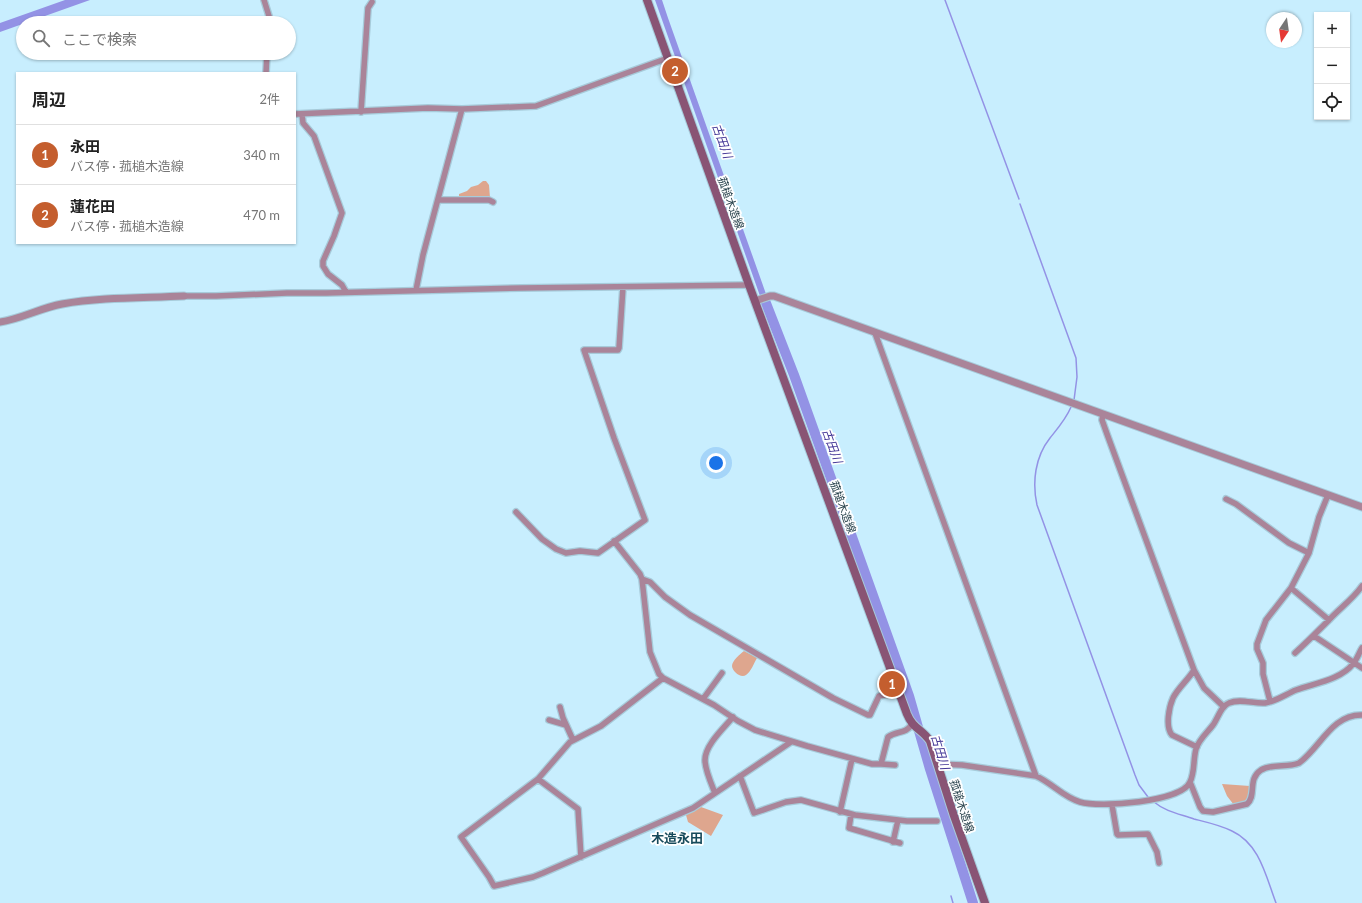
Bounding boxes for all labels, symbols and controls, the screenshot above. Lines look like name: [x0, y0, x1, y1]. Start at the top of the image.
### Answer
north arrow: [1266, 12, 1302, 48]
map controls: [1314, 12, 1350, 120]
button: +: [1314, 12, 1350, 48]
search box: [16, 16, 296, 60]
icon: search: [30, 27, 52, 49]
text: ここで検索: [62, 30, 137, 48]
button: −: [1314, 48, 1350, 84]
pin: 2: [662, 56, 688, 86]
button: locate: [1314, 84, 1350, 120]
text: 周辺: [32, 89, 66, 110]
text: 2件: [259, 91, 280, 107]
water label: 古田川: [709, 121, 736, 162]
text: 永田: [70, 137, 100, 155]
text: 1: [41, 147, 49, 163]
text: 340 m: [243, 147, 280, 163]
text: バス停 · 菰槌木造線: [70, 158, 184, 174]
street label: 菰槌木造線: [716, 175, 747, 231]
text: 蓮花田: [70, 197, 115, 215]
text: 2: [41, 207, 49, 223]
text: 470 m: [243, 207, 280, 223]
text: バス停 · 菰槌木造線: [70, 218, 184, 234]
water label: 古田川: [819, 426, 846, 467]
your location: [706, 453, 726, 473]
street label: 菰槌木造線: [828, 479, 859, 535]
pin: 1: [879, 669, 905, 699]
water label: 古田川: [928, 732, 953, 773]
street label: 菰槌木造線: [948, 778, 977, 834]
district label: 木造永田: [651, 830, 703, 846]

